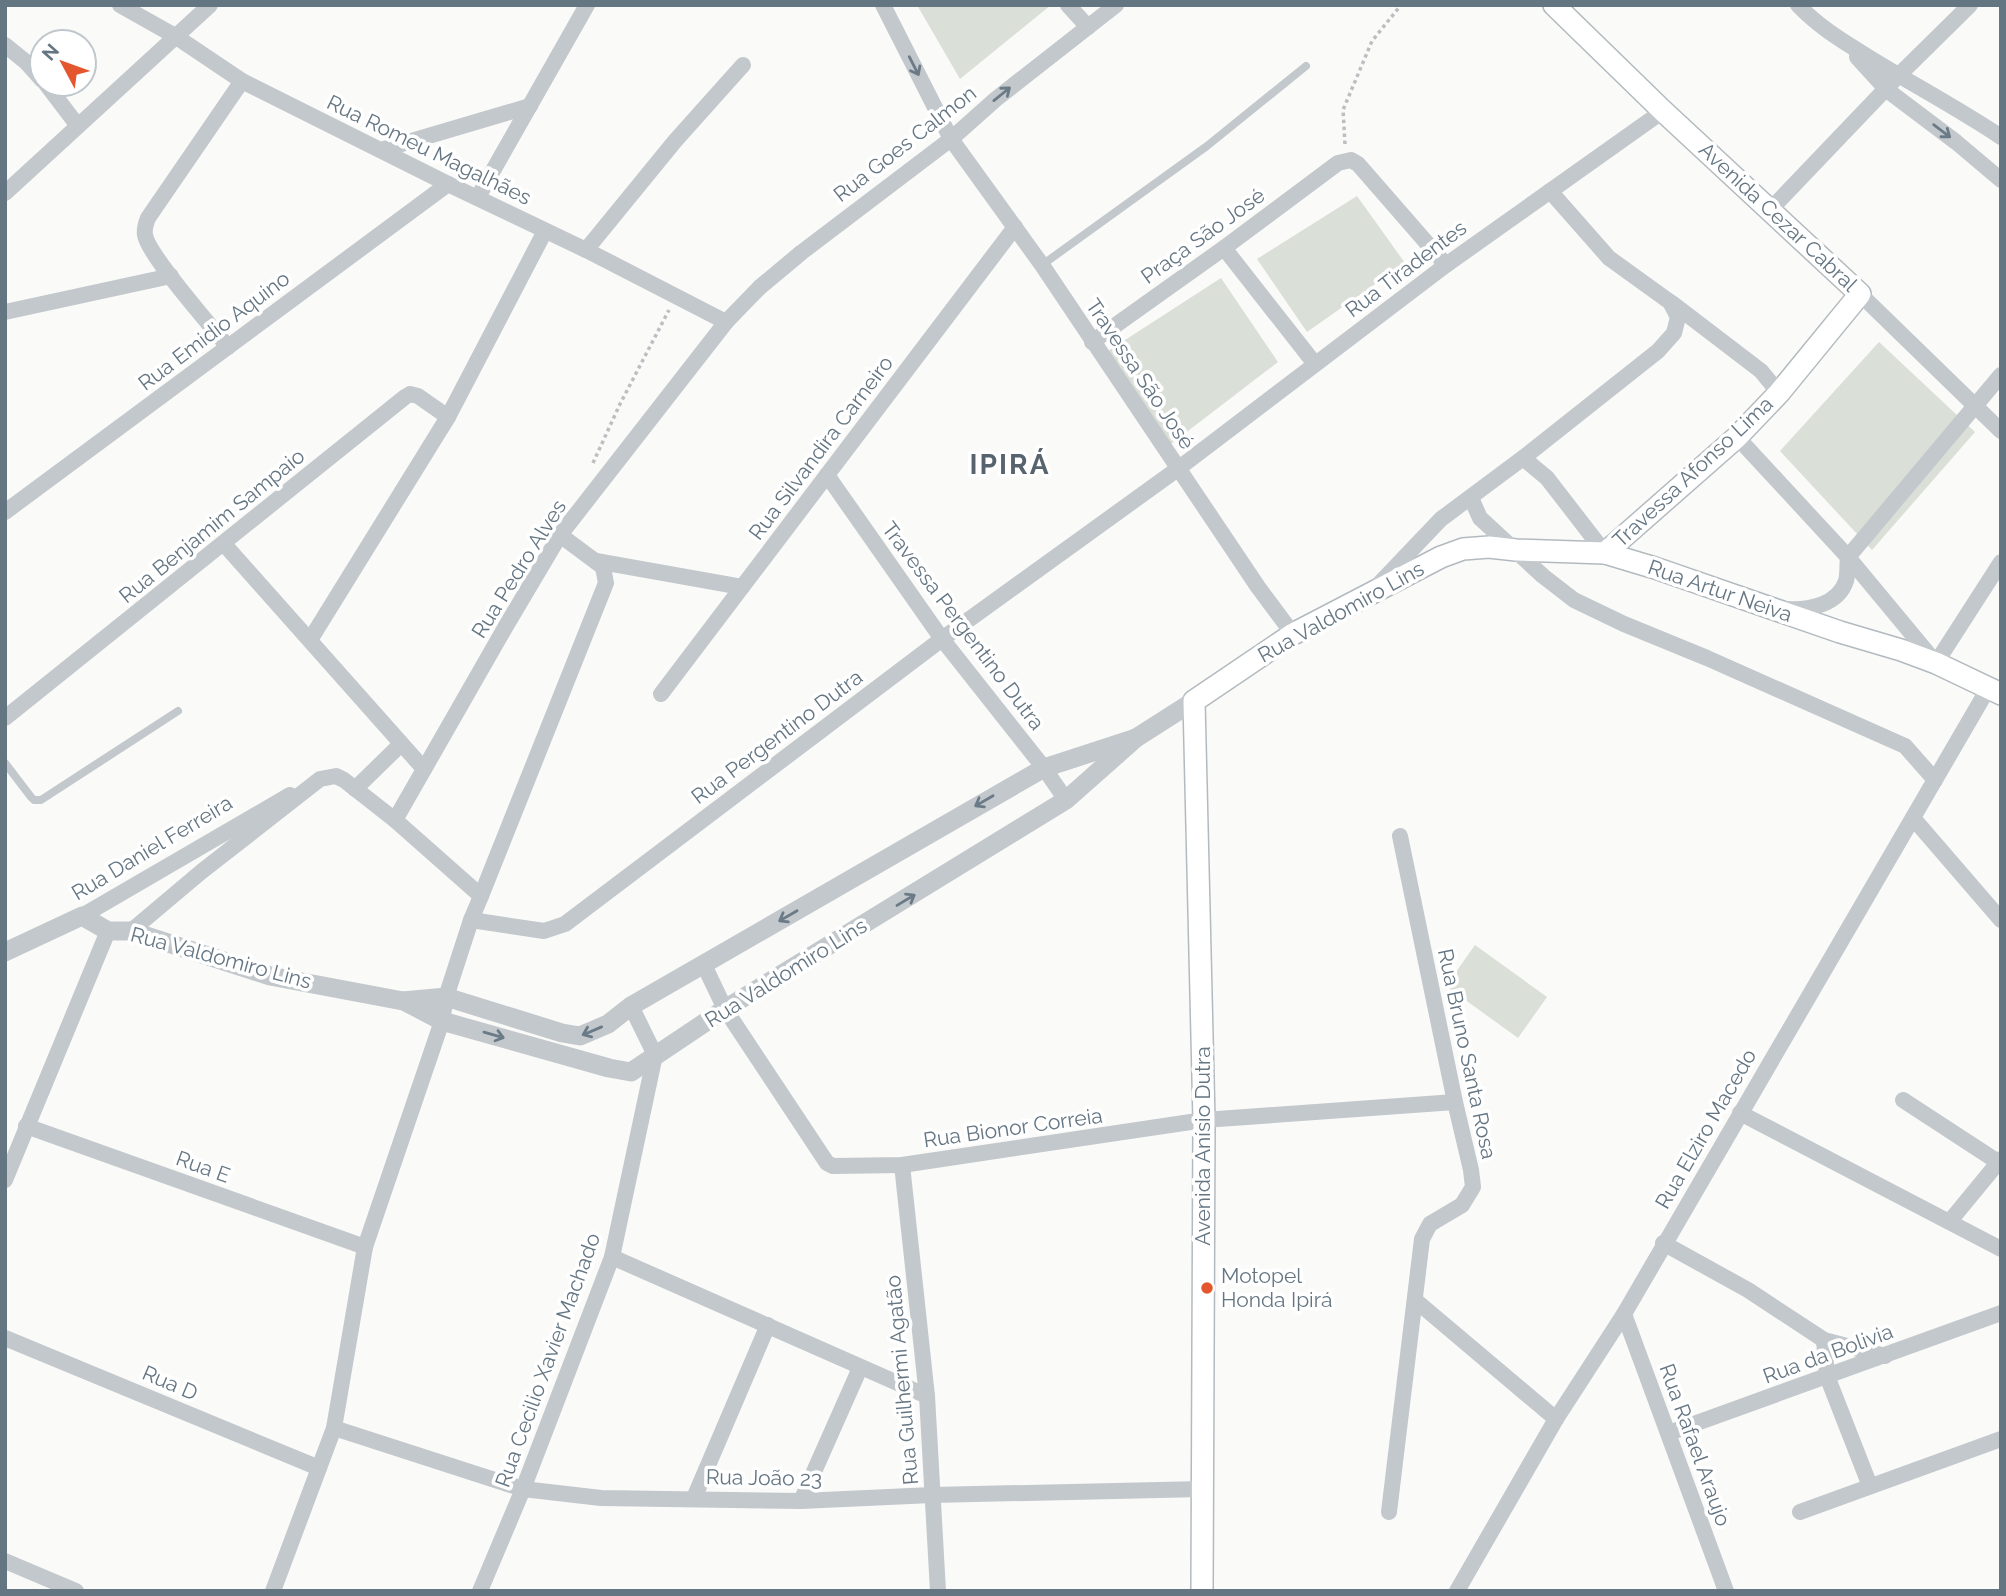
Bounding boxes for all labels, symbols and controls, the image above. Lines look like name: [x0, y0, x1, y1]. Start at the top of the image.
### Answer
north arrow: [28, 28, 98, 98]
text: N: [37, 39, 63, 65]
one-way arrow: [907, 55, 921, 76]
street label: Rua Goes Calmon: [829, 80, 981, 207]
one-way arrow: [993, 87, 1011, 102]
street label: Rua Romeu Magalhães: [323, 89, 535, 210]
one-way arrow: [1932, 123, 1950, 138]
street label: Avenida Cezar Cabral: [1694, 137, 1863, 297]
street label: Praça São José: [1136, 182, 1269, 289]
street label: Rua Tiradentes: [1340, 215, 1471, 322]
street label: Rua Emidio Aquino: [133, 266, 294, 396]
street label: Travessa São José: [1081, 294, 1200, 454]
street label: Rua Silvandira Carneiro: [743, 351, 898, 545]
street label: Travessa Afonso Lima: [1607, 391, 1778, 552]
street label: Rua Benjamim Sampaio: [114, 443, 309, 608]
district label: IPIRÁ: [970, 448, 1050, 481]
street label: Rua Pedro Alves: [466, 495, 571, 642]
street label: Travessa Pergentino Dutra: [877, 517, 1050, 735]
street label: Rua Artur Neiva: [1645, 554, 1796, 627]
street label: Rua Valdomiro Lins: [1253, 556, 1428, 668]
street label: Rua Pergentino Dutra: [686, 664, 867, 809]
street label: Rua Daniel Ferreira: [67, 790, 237, 905]
one-way arrow: [975, 794, 995, 808]
one-way arrow: [895, 892, 915, 906]
one-way arrow: [778, 909, 798, 923]
street label: Rua Valdomiro Lins: [700, 913, 871, 1032]
street label: Rua Valdomiro Lins: [128, 921, 314, 994]
street label: Rua Bruno Santa Rosa: [1433, 946, 1502, 1161]
one-way arrow: [582, 1025, 603, 1038]
one-way arrow: [483, 1030, 505, 1043]
street label: Rua Elziro Macedo: [1650, 1044, 1761, 1213]
street label: Avenida Anísio Dutra: [1190, 1046, 1215, 1246]
street label: Rua Bionor Correia: [922, 1103, 1104, 1152]
street label: Rua E: [173, 1145, 234, 1188]
street label: Rua Cecilio Xavier Machado: [490, 1229, 605, 1490]
place label: Motopel Honda Ipirá: [1221, 1263, 1332, 1312]
street label: Rua Guilhermi Agatão: [880, 1274, 923, 1486]
marker: Motopel Honda Ipirá: [1199, 1280, 1215, 1296]
street label: Rua da Bolivia: [1759, 1318, 1896, 1389]
street label: Rua D: [139, 1360, 202, 1405]
street label: Rua Rafael Araujo: [1655, 1360, 1736, 1529]
street label: Rua João 23: [706, 1464, 822, 1491]

